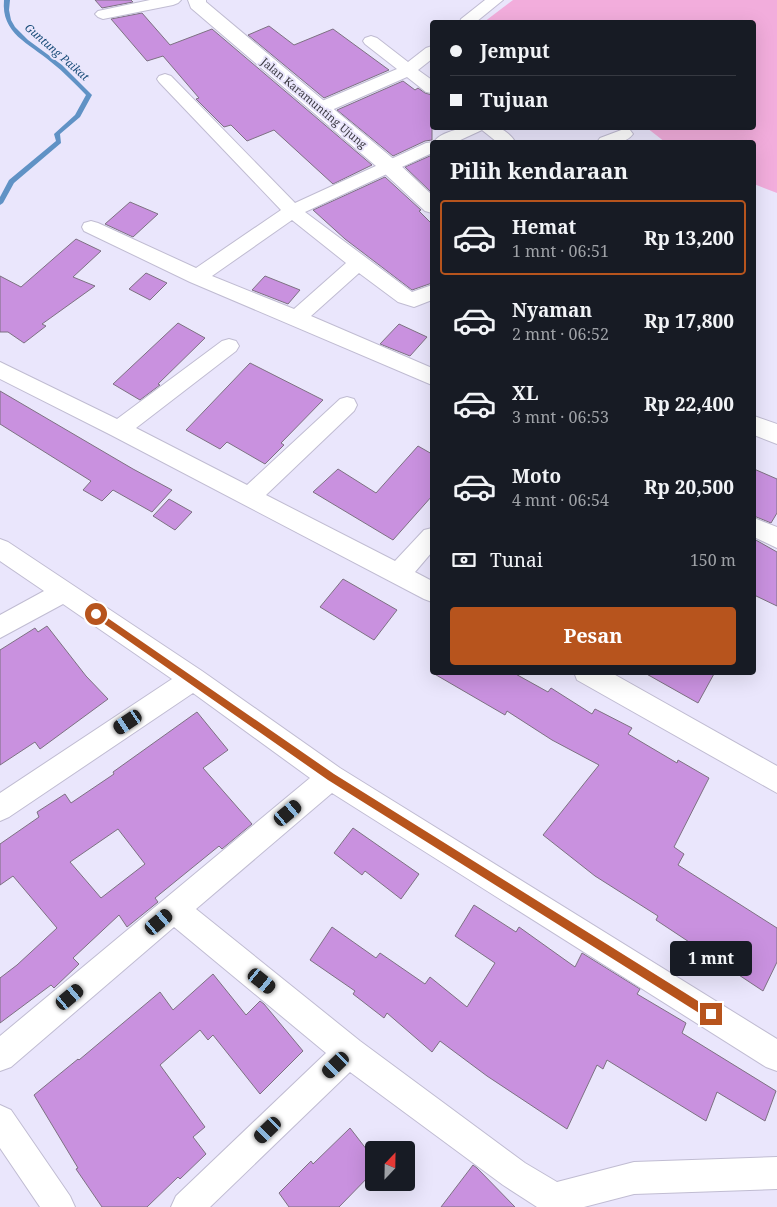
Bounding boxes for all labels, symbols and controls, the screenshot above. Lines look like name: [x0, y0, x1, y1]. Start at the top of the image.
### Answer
water label: Guntung Paikat: [22, 20, 93, 84]
text: Jemput: [480, 38, 550, 64]
street label: Jalan Karamunting Ujung: [258, 53, 370, 151]
text: Tujuan: [480, 87, 548, 113]
text: Pilih kendaraan: [450, 155, 628, 185]
text: Hemat: [512, 214, 576, 240]
icon: car: [452, 215, 497, 260]
text: Rp 13,200: [644, 225, 734, 251]
text: 1 mnt · 06:51: [512, 240, 609, 262]
text: Nyaman: [512, 297, 592, 323]
icon: car: [452, 298, 497, 343]
text: Rp 17,800: [644, 308, 734, 334]
text: 2 mnt · 06:52: [512, 323, 609, 345]
text: XL: [512, 380, 538, 406]
icon: car: [452, 381, 497, 426]
text: Rp 22,400: [644, 391, 734, 417]
text: 3 mnt · 06:53: [512, 406, 609, 428]
text: Moto: [512, 463, 561, 489]
icon: car: [452, 464, 497, 509]
text: Rp 20,500: [644, 474, 734, 500]
text: 4 mnt · 06:54: [512, 489, 609, 511]
icon: cash: [450, 546, 478, 574]
text: Tunai: [490, 547, 543, 573]
text: 150 m: [690, 549, 736, 571]
route start: [85, 603, 107, 625]
button: Pesan: [450, 607, 736, 665]
car: [111, 707, 144, 737]
car: [271, 798, 304, 828]
car: [142, 907, 175, 937]
callout: 1 mnt: [670, 942, 752, 976]
text: 1 mnt: [688, 947, 734, 969]
car: [245, 966, 278, 996]
car: [53, 982, 86, 1012]
route end: [700, 1003, 722, 1025]
car: [319, 1049, 352, 1081]
car: [251, 1114, 284, 1146]
north arrow: [365, 1141, 415, 1191]
map controls: [365, 1141, 415, 1191]

